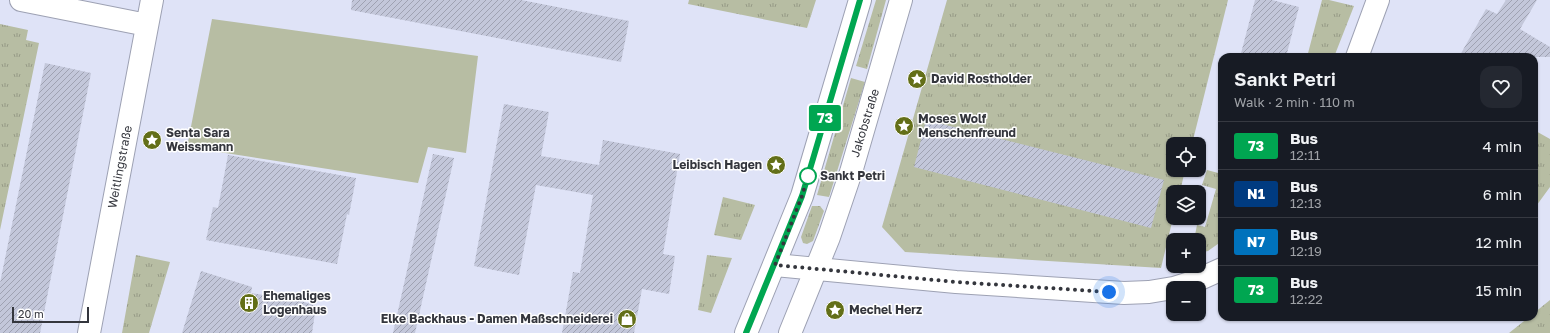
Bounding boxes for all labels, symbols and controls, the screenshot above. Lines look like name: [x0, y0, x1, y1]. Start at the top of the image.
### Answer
button: heart: [1480, 66, 1522, 108]
text: Sankt Petri: [1234, 67, 1336, 90]
place icon: David Rostholder: [906, 68, 928, 90]
place label: David Rostholder: [931, 71, 1032, 86]
street label: Jakobstraße: [847, 87, 882, 159]
text: Walk · 2 min · 110 m: [1234, 94, 1355, 110]
line badge: 73: [807, 105, 843, 131]
text: 73: [817, 109, 833, 126]
place label: Moses Wolf Menschenfreund: [918, 111, 1016, 140]
place icon: Moses Wolf Menschenfreund: [893, 115, 915, 137]
street label: Weitlingstraße: [104, 124, 135, 210]
place label: Senta Sara Weissmann: [166, 125, 233, 154]
place icon: Senta Sara Weissmann: [141, 129, 163, 151]
text: Bus: [1290, 129, 1318, 147]
map controls: [1166, 137, 1206, 321]
button: locate: [1166, 137, 1206, 177]
text: 73: [1248, 137, 1264, 154]
text: 4 min: [1483, 137, 1522, 155]
text: 12:11: [1290, 147, 1320, 163]
place icon: Leibisch Hagen: [765, 154, 787, 176]
place label: Leibisch Hagen: [672, 157, 762, 172]
marker: Sankt Petri: [799, 167, 817, 185]
place label: Sankt Petri: [820, 168, 885, 183]
text: Bus: [1290, 177, 1318, 195]
button: layers: [1166, 185, 1206, 225]
text: N1: [1247, 185, 1265, 202]
text: 6 min: [1483, 185, 1522, 203]
text: 12:13: [1290, 195, 1322, 211]
text: Bus: [1290, 225, 1318, 243]
button: +: [1166, 233, 1206, 273]
text: N7: [1247, 233, 1265, 250]
text: 12 min: [1476, 233, 1522, 251]
text: 12:19: [1290, 243, 1322, 259]
text: Bus: [1290, 273, 1318, 291]
button: −: [1166, 281, 1206, 321]
text: 73: [1248, 281, 1264, 298]
text: 15 min: [1476, 281, 1522, 299]
your location: [1099, 282, 1119, 302]
place label: Ehemaliges Logenhaus: [263, 288, 331, 317]
text: 12:22: [1290, 291, 1323, 307]
building icon: Ehemaliges Logenhaus: [238, 292, 260, 314]
place icon: Mechel Herz: [824, 299, 846, 321]
place label: Mechel Herz: [849, 302, 922, 317]
scale bar: [12, 305, 89, 324]
text: 20 m: [18, 307, 44, 320]
shop icon: Elke Backhaus - Damen Maßschneiderei: [616, 308, 638, 330]
place label: Elke Backhaus - Damen Maßschneiderei: [381, 311, 613, 326]

